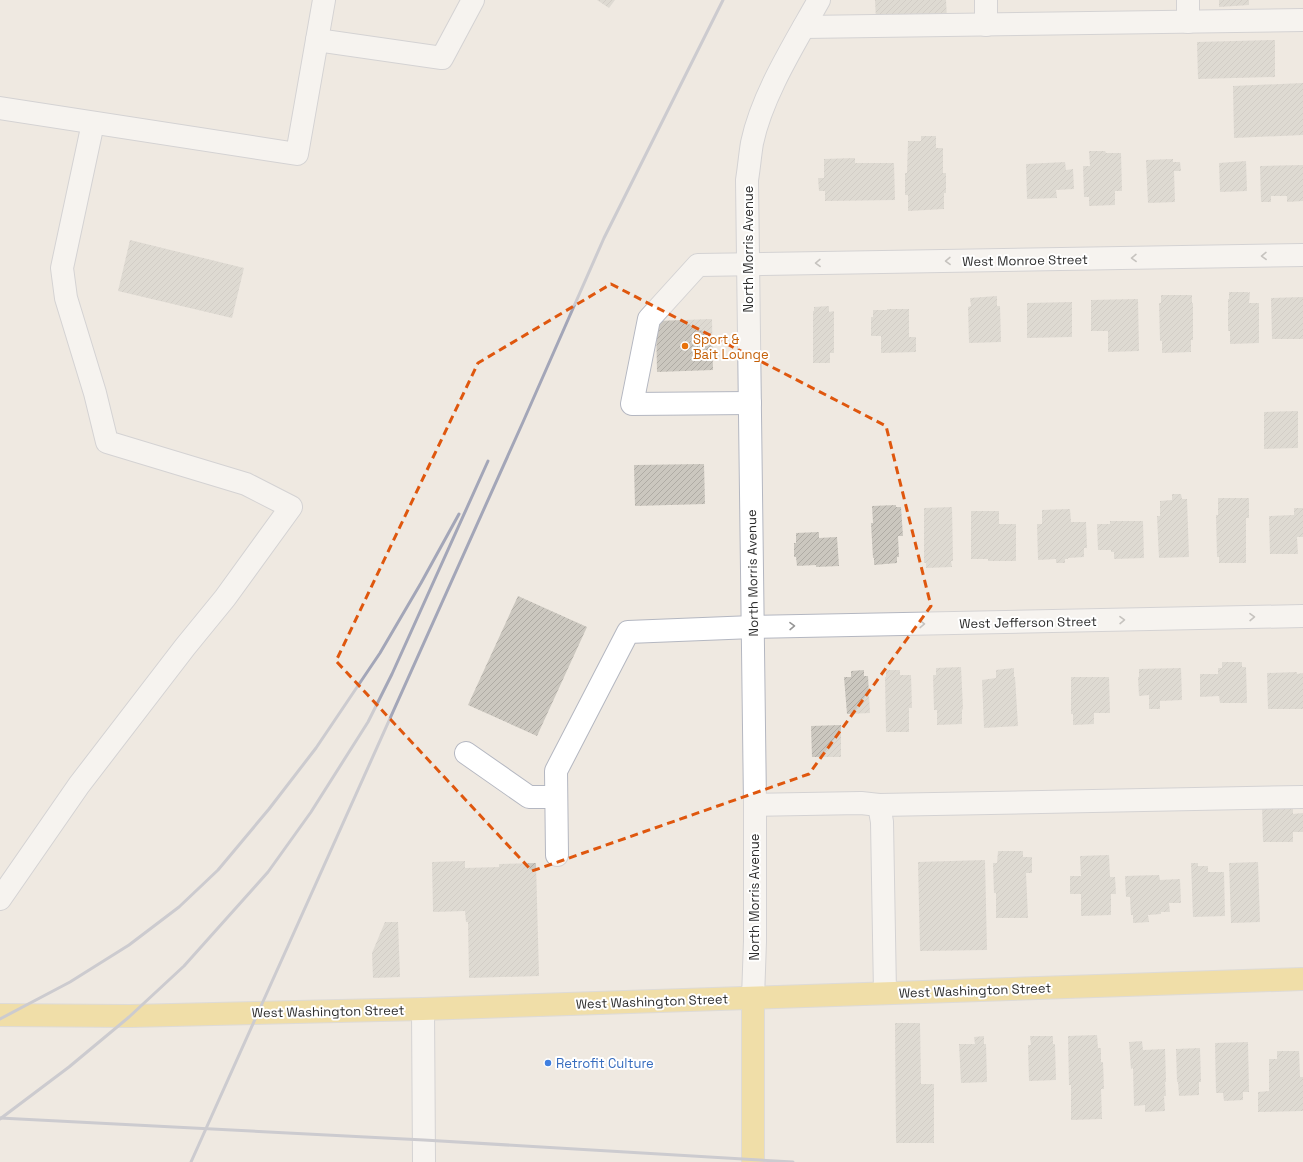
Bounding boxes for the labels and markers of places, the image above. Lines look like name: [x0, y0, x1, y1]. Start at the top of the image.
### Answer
place label: Sport & Bait Lounge: [693, 331, 769, 363]
marker: Sport & Bait Lounge: [680, 341, 690, 351]
place label: Retrofit Culture: [556, 1055, 654, 1072]
marker: Retrofit Culture: [543, 1058, 553, 1068]

